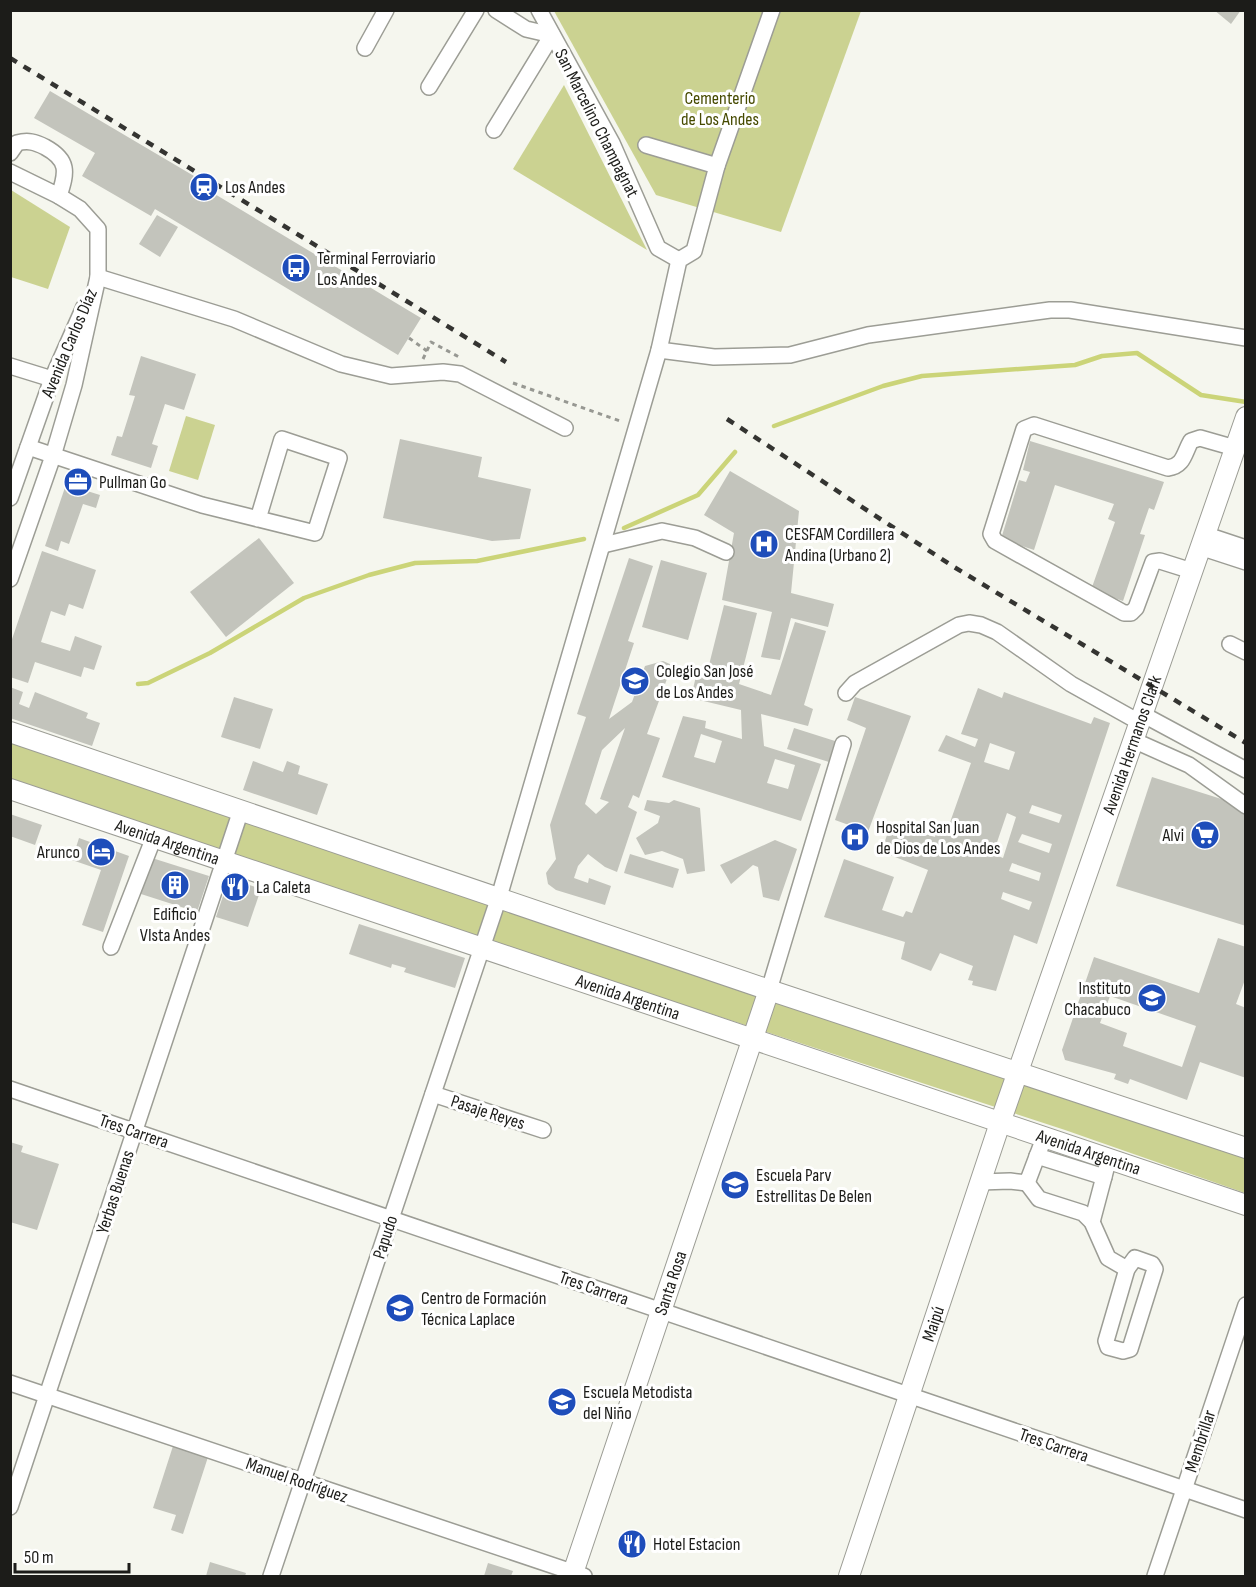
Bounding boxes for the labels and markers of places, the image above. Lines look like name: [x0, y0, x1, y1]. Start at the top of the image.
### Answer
station icon: Los Andes: [188, 171, 220, 203]
place label: Los Andes: [225, 177, 285, 198]
place label: Terminal Ferroviario Los Andes: [317, 248, 436, 290]
bus stop icon: Terminal Ferroviario Los Andes: [280, 252, 312, 284]
office icon: Pullman Go: [62, 466, 94, 498]
place label: Pullman Go: [99, 472, 166, 493]
place label: CESFAM Cordillera Andina (Urbano 2): [784, 524, 894, 566]
hospital icon: CESFAM Cordillera Andina (Urbano 2): [748, 528, 780, 560]
place label: Colegio San José de Los Andes: [656, 661, 754, 703]
school or university icon: Colegio San José de Los Andes: [619, 665, 651, 697]
place label: Hospital San Juan de Dios de Los Andes: [876, 817, 1000, 859]
supermarket icon: Alvi: [1189, 819, 1221, 851]
hospital icon: Hospital San Juan de Dios de Los Andes: [839, 821, 871, 853]
place label: Alvi: [1161, 825, 1184, 846]
hotel icon: Arunco: [85, 836, 117, 868]
place label: Arunco: [36, 842, 80, 863]
building icon: Edificio VIsta Andes: [159, 869, 191, 901]
restaurant icon: La Caleta: [219, 871, 251, 903]
place label: La Caleta: [256, 877, 311, 898]
place label: Edificio VIsta Andes: [140, 904, 210, 946]
place label: Instituto Chacabuco: [1064, 978, 1131, 1020]
school or university icon: Instituto Chacabuco: [1136, 982, 1168, 1014]
place label: Escuela Parv Estrellitas De Belen: [756, 1165, 872, 1207]
school or university icon: Escuela Parv Estrellitas De Belen: [719, 1169, 751, 1201]
place label: Centro de Formación Técnica Laplace: [421, 1288, 546, 1330]
school or university icon: Centro de Formación Técnica Laplace: [384, 1292, 416, 1324]
place label: Escuela Metodista del Niño: [583, 1382, 692, 1424]
school or university icon: Escuela Metodista del Niño: [546, 1386, 578, 1418]
restaurant icon: Hotel Estacion: [616, 1528, 648, 1560]
place label: Hotel Estacion: [653, 1534, 740, 1555]

